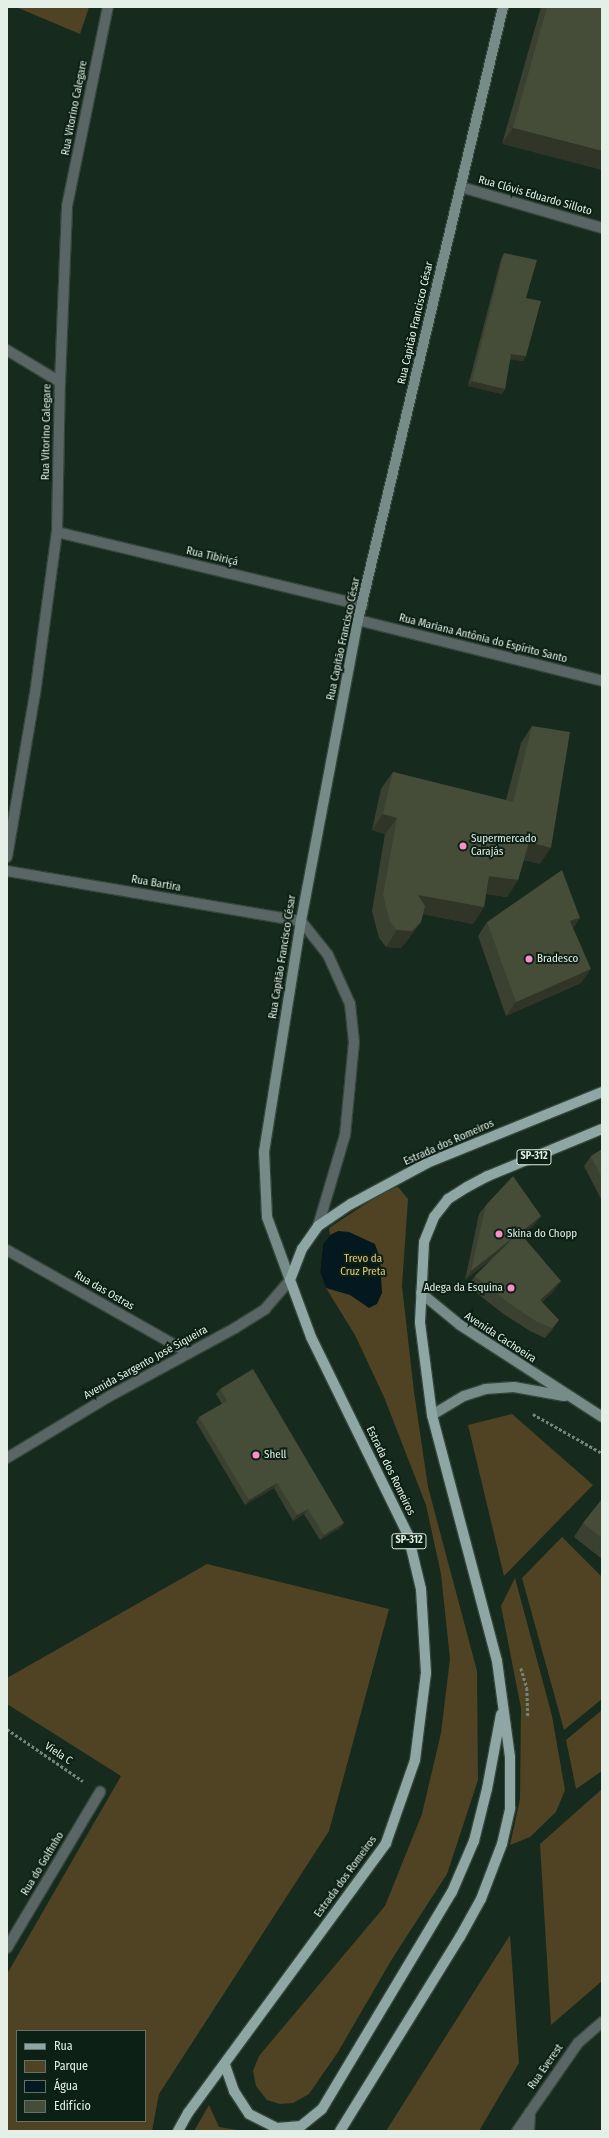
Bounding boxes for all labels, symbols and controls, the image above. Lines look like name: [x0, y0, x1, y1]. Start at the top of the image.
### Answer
street label: Rua Vitorino Calegare: [59, 59, 91, 157]
street label: Rua Clóvis Eduardo Silloto: [477, 173, 593, 219]
street label: Rua Capitão Francisco César: [395, 260, 437, 386]
street label: Rua Vitorino Calegare: [40, 384, 54, 480]
street label: Rua Tibiriçá: [185, 545, 239, 569]
street label: Rua Capitão Francisco César: [325, 576, 363, 702]
street label: Rua Mariana Antônia do Espírito Santo: [397, 612, 569, 666]
place label: Supermercado Carajás: [471, 833, 536, 859]
marker: Supermercado Carajás: [458, 841, 468, 851]
street label: Rua Bartira: [130, 873, 182, 895]
street label: Rua Capitão Francisco César: [267, 894, 299, 1020]
place label: Bradesco: [537, 952, 578, 966]
marker: Bradesco: [524, 954, 534, 964]
street label: Estrada dos Romeiros: [402, 1117, 496, 1169]
road number: SP-312: [516, 1149, 552, 1165]
place label: Skina do Chopp: [507, 1227, 577, 1241]
marker: Skina do Chopp: [494, 1229, 504, 1239]
park label: Trevo da Cruz Preta: [340, 1253, 386, 1279]
street label: Rua das Ostras: [72, 1269, 136, 1313]
place label: Adega da Esquina: [424, 1281, 503, 1295]
marker: Adega da Esquina: [506, 1283, 516, 1293]
street label: Avenida Cachoeira: [462, 1310, 538, 1366]
street label: Avenida Sargento José Siqueira: [82, 1323, 210, 1403]
street label: Estrada dos Romeiros: [363, 1424, 417, 1518]
place label: Shell: [264, 1448, 286, 1462]
marker: Shell: [251, 1450, 261, 1460]
road number: SP-312: [391, 1533, 427, 1549]
street label: Viela C: [42, 1740, 74, 1768]
street label: Rua do Golfinho: [19, 1830, 67, 1898]
street label: Estrada dos Romeiros: [312, 1834, 380, 1920]
legend: [16, 2030, 146, 2122]
text: Rua: [54, 2039, 73, 2053]
street label: Rua Everest: [526, 2042, 566, 2092]
text: Parque: [54, 2059, 88, 2073]
text: Água: [54, 2079, 78, 2093]
text: Edifício: [54, 2099, 91, 2113]

